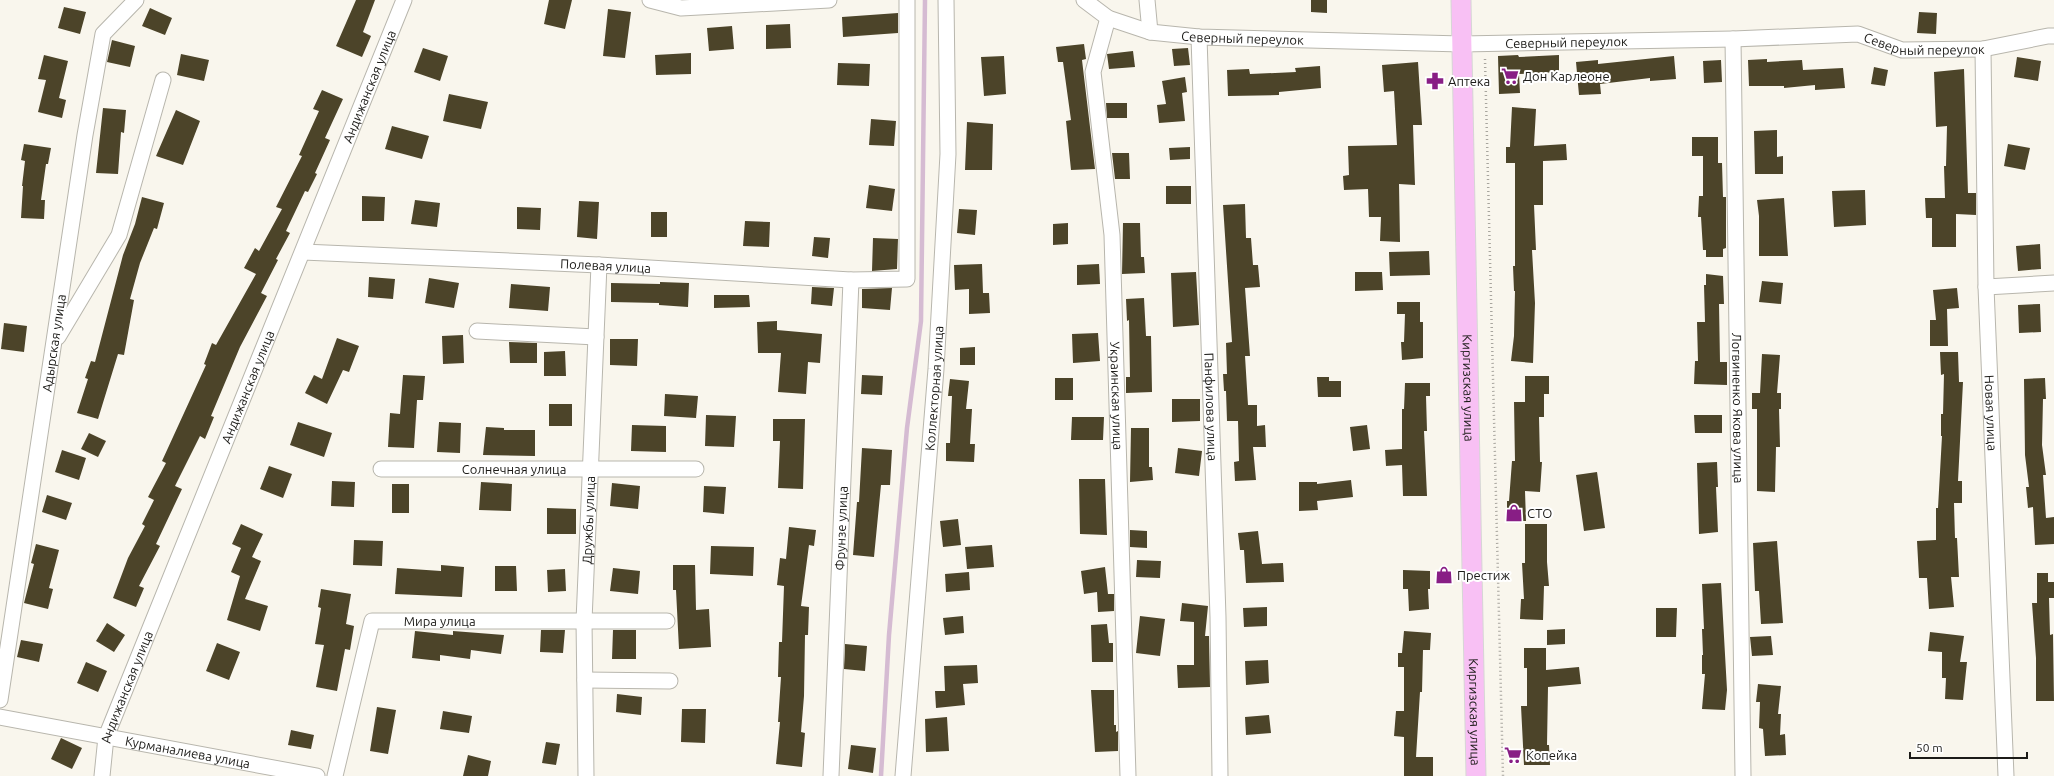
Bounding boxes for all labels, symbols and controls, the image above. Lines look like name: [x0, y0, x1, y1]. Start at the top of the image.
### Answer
street label: Андижанская улица: [340, 28, 398, 145]
street label: Северный переулок: [1181, 28, 1304, 47]
street label: Северный переулок: [1862, 30, 1985, 57]
street label: Северный переулок: [1505, 34, 1628, 50]
supermarket icon: Дон Карлеоне: [1500, 66, 1520, 86]
place label: Дон Карлеоне: [1523, 69, 1610, 83]
pharmacy icon: Аптека: [1425, 71, 1445, 91]
place label: Аптека: [1448, 74, 1490, 88]
street label: Полевая улица: [560, 256, 651, 275]
street label: Адырская улица: [39, 293, 68, 393]
street label: Коллекторная улица: [922, 325, 945, 451]
street label: Андижанская улица: [219, 328, 277, 445]
street label: Логвиненко Якова улица: [1730, 332, 1746, 483]
street label: Киргизская улица: [1460, 334, 1477, 442]
street label: Украинская улица: [1108, 341, 1125, 450]
street label: Панфилова улица: [1202, 352, 1220, 461]
street label: Новая улица: [1983, 375, 2000, 451]
street label: Солнечная улица: [462, 462, 566, 476]
street label: Дружбы улица: [579, 476, 597, 565]
street label: Фрунзе улица: [832, 486, 850, 571]
shop icon: СТО: [1504, 503, 1524, 523]
place label: СТО: [1527, 506, 1552, 520]
shop icon: Престиж: [1434, 565, 1454, 585]
place label: Престиж: [1457, 568, 1510, 582]
street label: Мира улица: [404, 614, 476, 628]
street label: Андижанская улица: [98, 629, 155, 744]
street label: Киргизская улица: [1467, 658, 1483, 766]
street label: Курманалиева улица: [124, 733, 251, 770]
scale bar: [1910, 734, 2027, 760]
text: 50 m: [1916, 741, 1943, 754]
supermarket icon: Копейка: [1503, 745, 1523, 765]
place label: Копейка: [1526, 748, 1577, 762]

